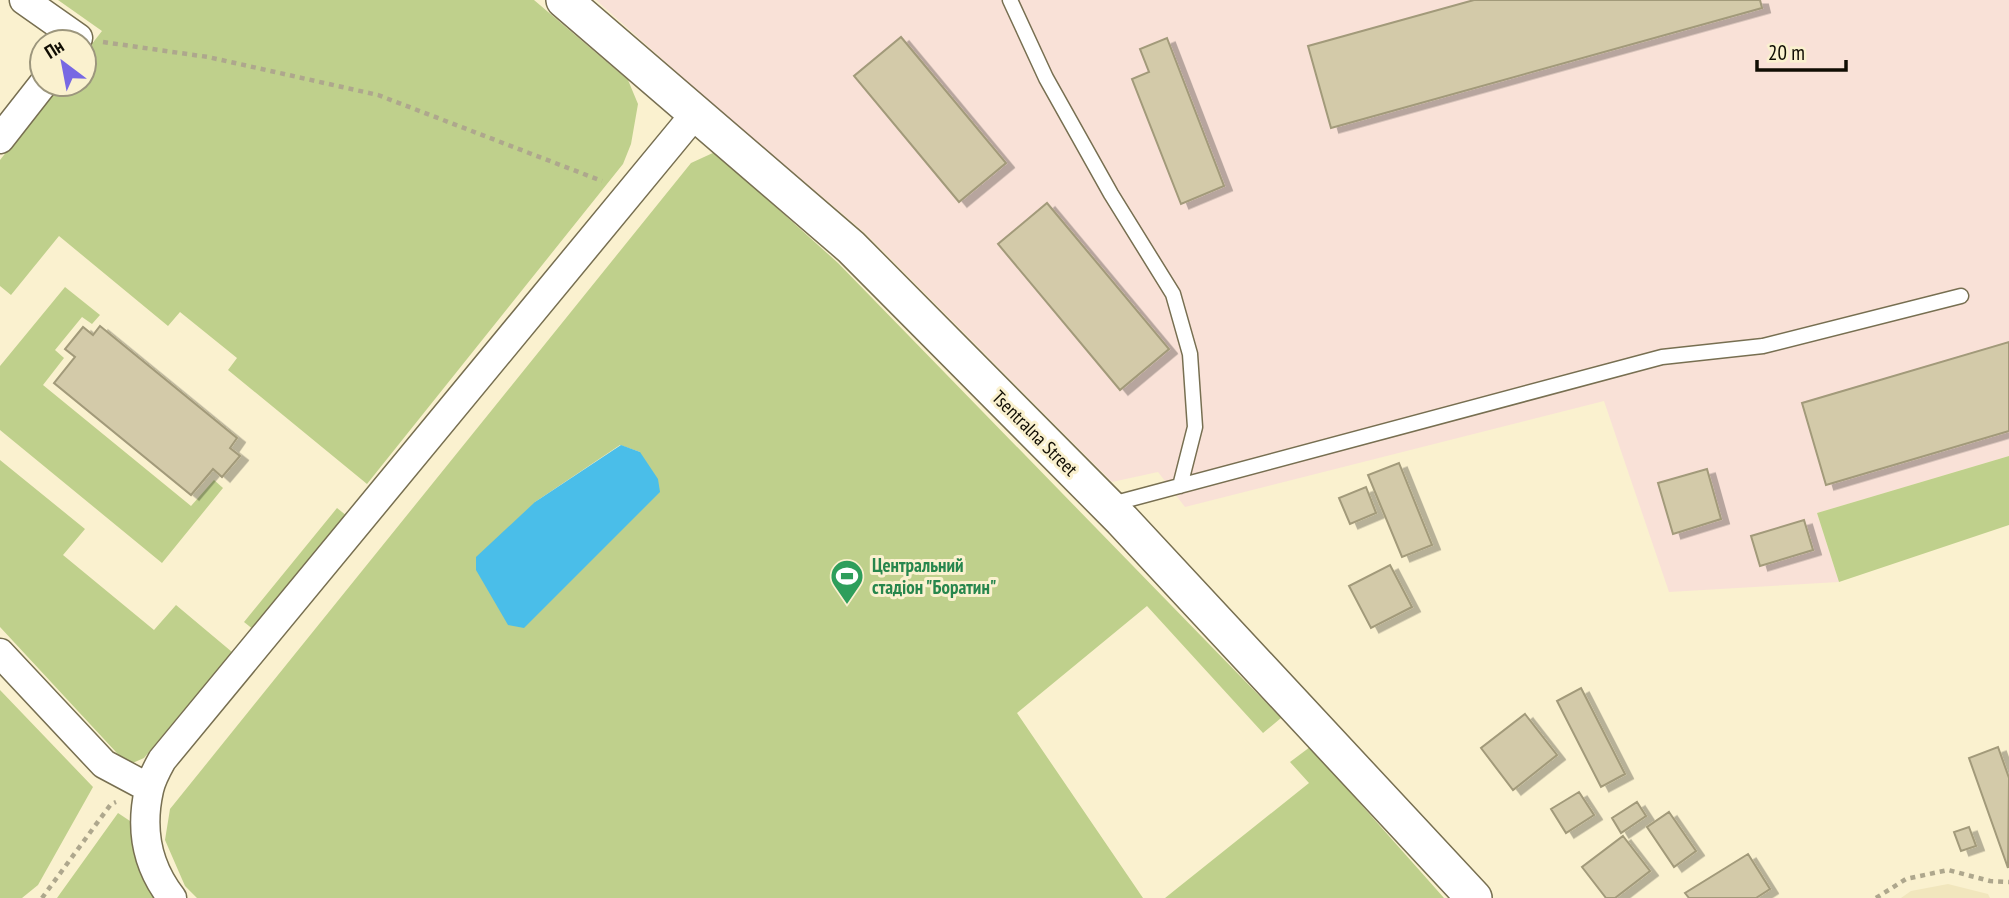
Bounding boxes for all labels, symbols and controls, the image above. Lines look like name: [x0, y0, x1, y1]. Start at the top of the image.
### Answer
north arrow: [28, 28, 98, 98]
scale bar: [1757, 28, 1846, 72]
text: Пн: [40, 34, 68, 64]
text: 20 m: [1768, 39, 1805, 66]
street label: Tsentralna Street: [987, 385, 1083, 481]
place label: Центральний стадіон "Боратин": [872, 553, 997, 599]
sports icon: Центральний стадіон "Боратин": [828, 557, 866, 606]

